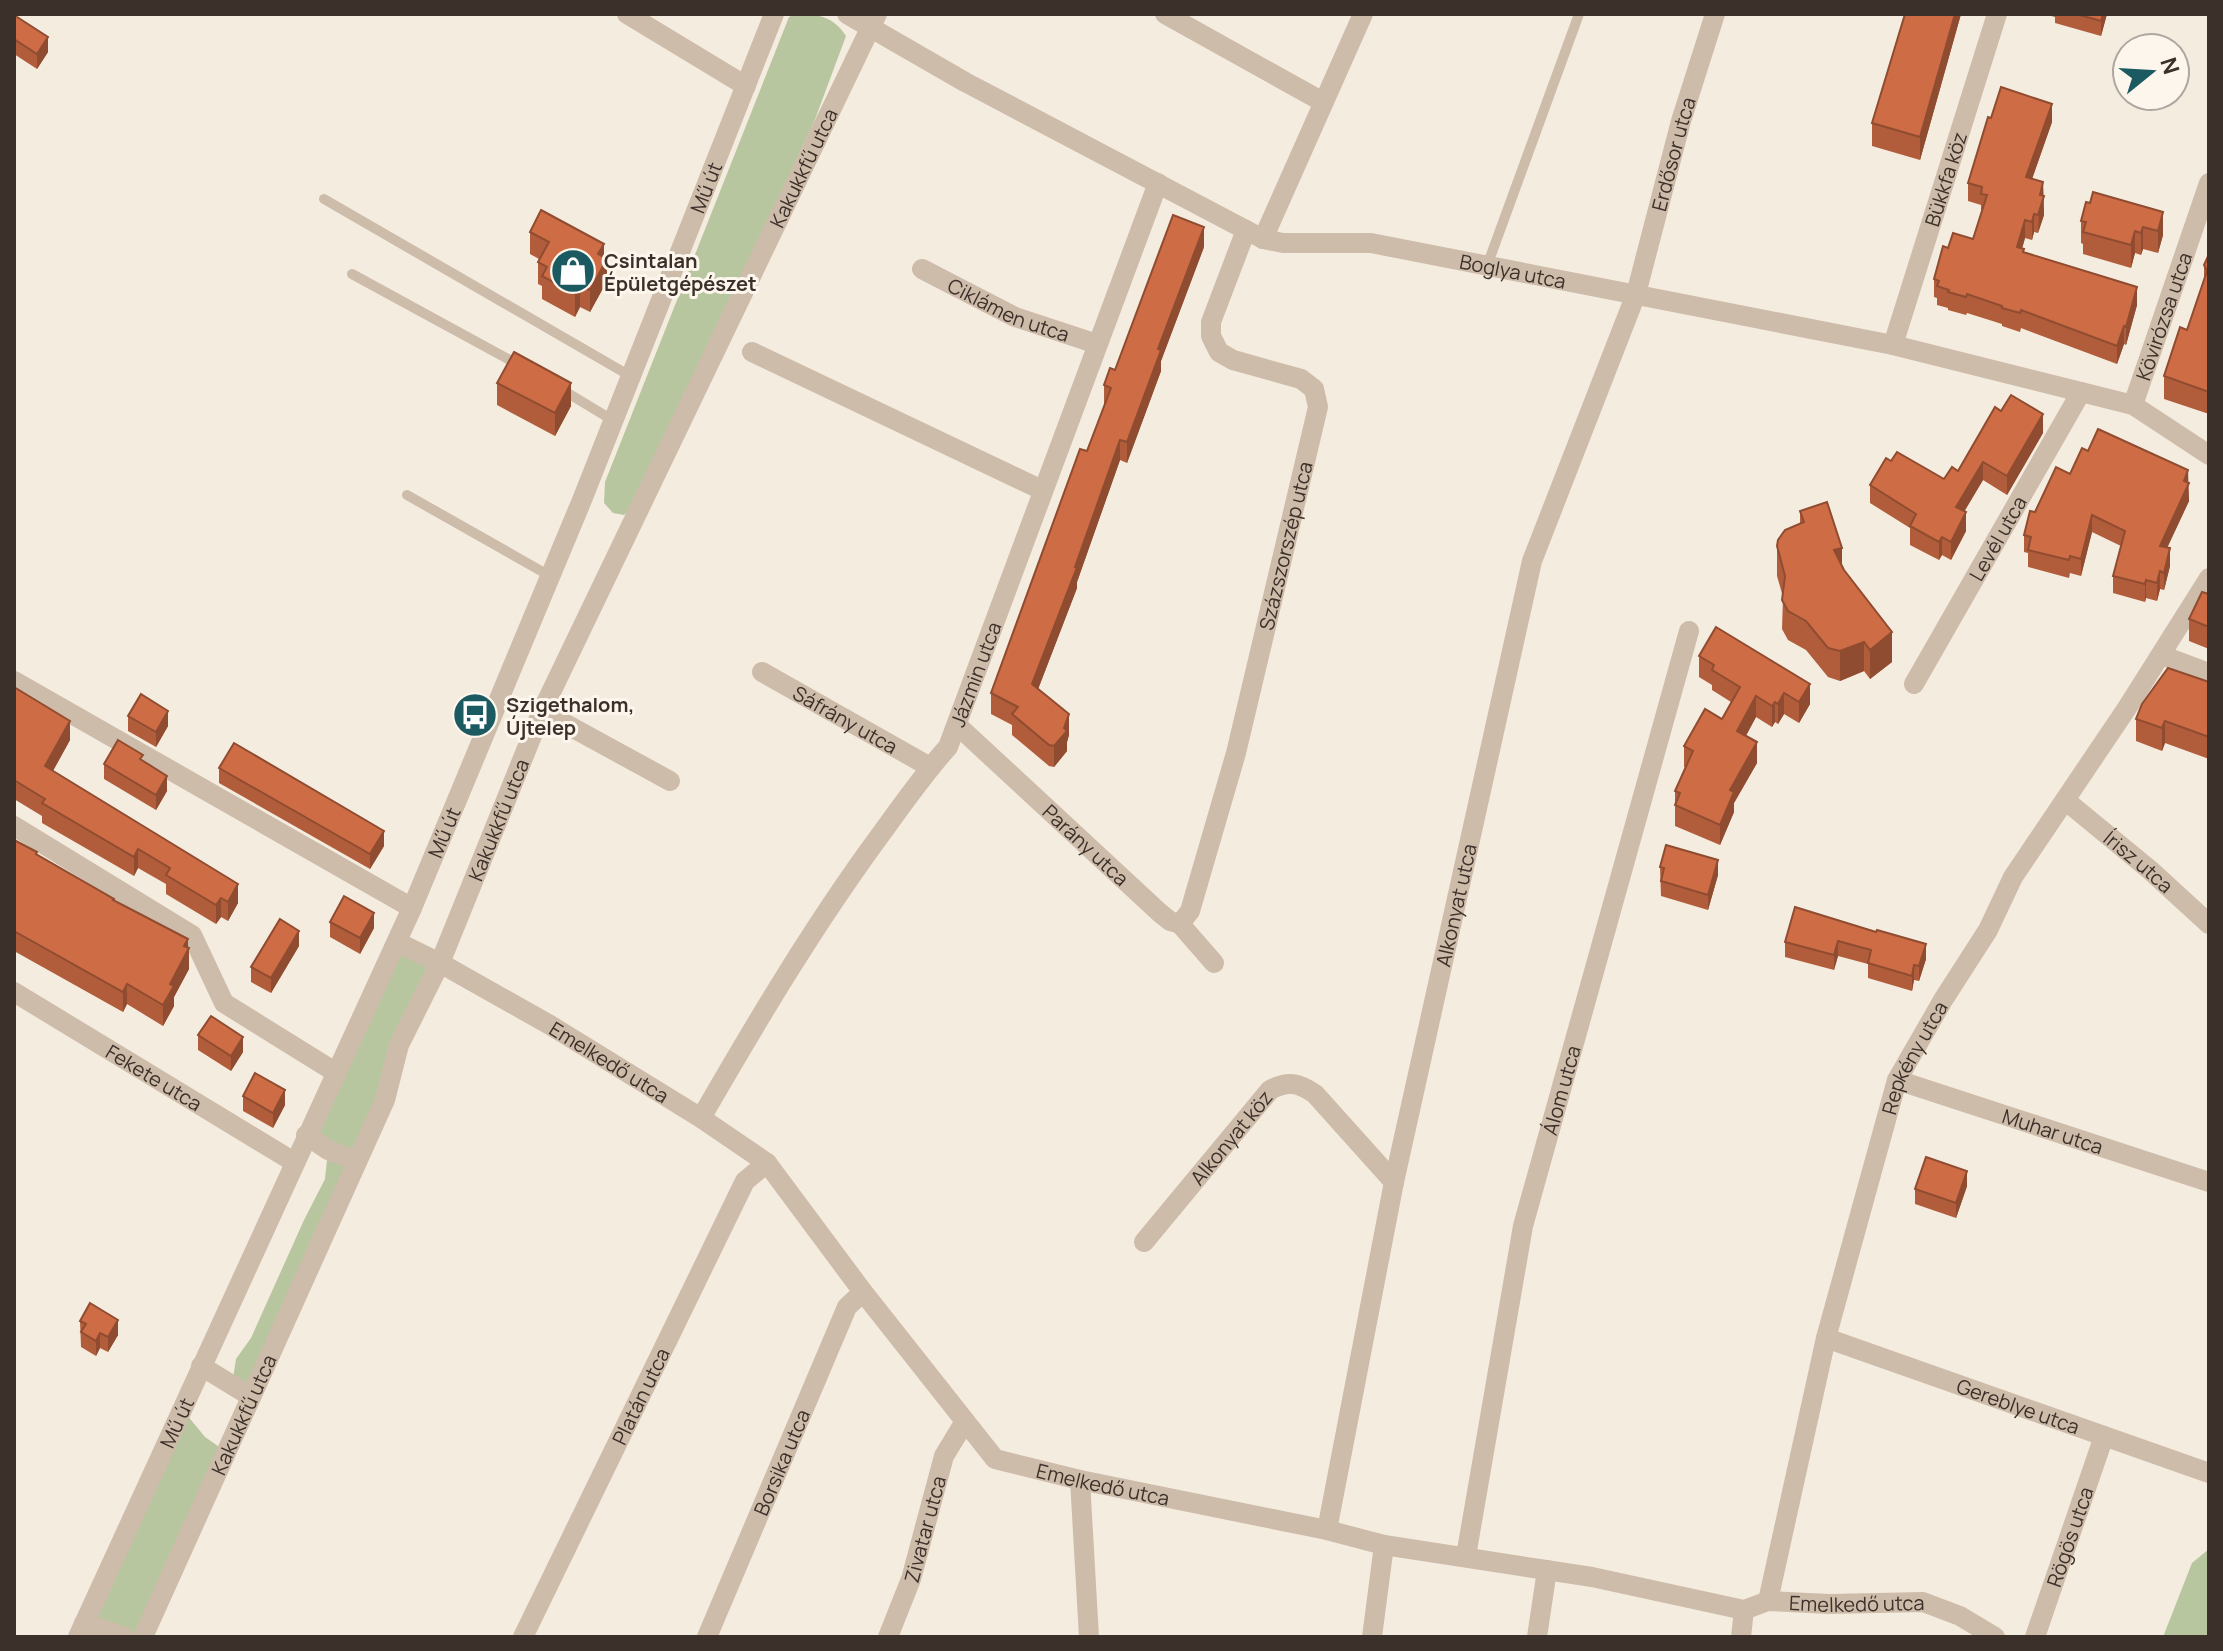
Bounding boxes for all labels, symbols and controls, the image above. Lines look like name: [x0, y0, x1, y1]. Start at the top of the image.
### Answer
north arrow: [2111, 32, 2191, 112]
text: N: [2153, 54, 2187, 78]
street label: Erdősor utca: [1645, 93, 1701, 214]
street label: Kakukkfű utca: [763, 104, 843, 232]
street label: Bükkfa köz: [1918, 128, 1973, 230]
street label: Mű út: [683, 158, 728, 217]
shop icon: Csintalan Épületgépészet: [549, 247, 597, 295]
place label: Csintalan Épületgépészet: [604, 247, 757, 297]
street label: Boglya utca: [1458, 247, 1568, 294]
street label: Kövirózsa utca: [2129, 248, 2198, 384]
street label: Ciklámen utca: [943, 271, 1073, 348]
street label: Százszorszép utca: [1252, 459, 1318, 633]
street label: Levél utca: [1962, 491, 2032, 586]
street label: Jázmin utca: [943, 618, 1007, 730]
street label: Sáfrány utca: [788, 679, 903, 760]
bus stop icon: Szigethalom, Újtelep: [451, 691, 499, 739]
place label: Szigethalom, Újtelep: [506, 691, 635, 741]
street label: Kakukkfű utca: [461, 755, 535, 885]
street label: Parány utca: [1037, 798, 1135, 891]
street label: Mű út: [421, 803, 466, 862]
street label: Írisz utca: [2098, 824, 2179, 899]
street label: Alkonyat utca: [1429, 841, 1482, 969]
street label: Repkény utca: [1875, 996, 1953, 1117]
street label: Emelkedő utca: [545, 1015, 674, 1109]
street label: Fekete utca: [101, 1038, 207, 1117]
street label: Álom utca: [1536, 1042, 1586, 1138]
street label: Alkonyat köz: [1184, 1084, 1278, 1190]
street label: Muhar utca: [1999, 1102, 2107, 1160]
street label: Platán utca: [605, 1343, 675, 1449]
street label: Kakukkfű utca: [204, 1350, 282, 1479]
street label: Gereblye utca: [1953, 1372, 2084, 1440]
street label: Mű út: [153, 1393, 200, 1452]
street label: Borsika utca: [747, 1405, 816, 1519]
street label: Emelkedő utca: [1034, 1456, 1172, 1511]
street label: Zivatar utca: [897, 1473, 952, 1586]
street label: Rögös utca: [2040, 1483, 2099, 1590]
street label: Emelkedő utca: [1788, 1588, 1925, 1617]

